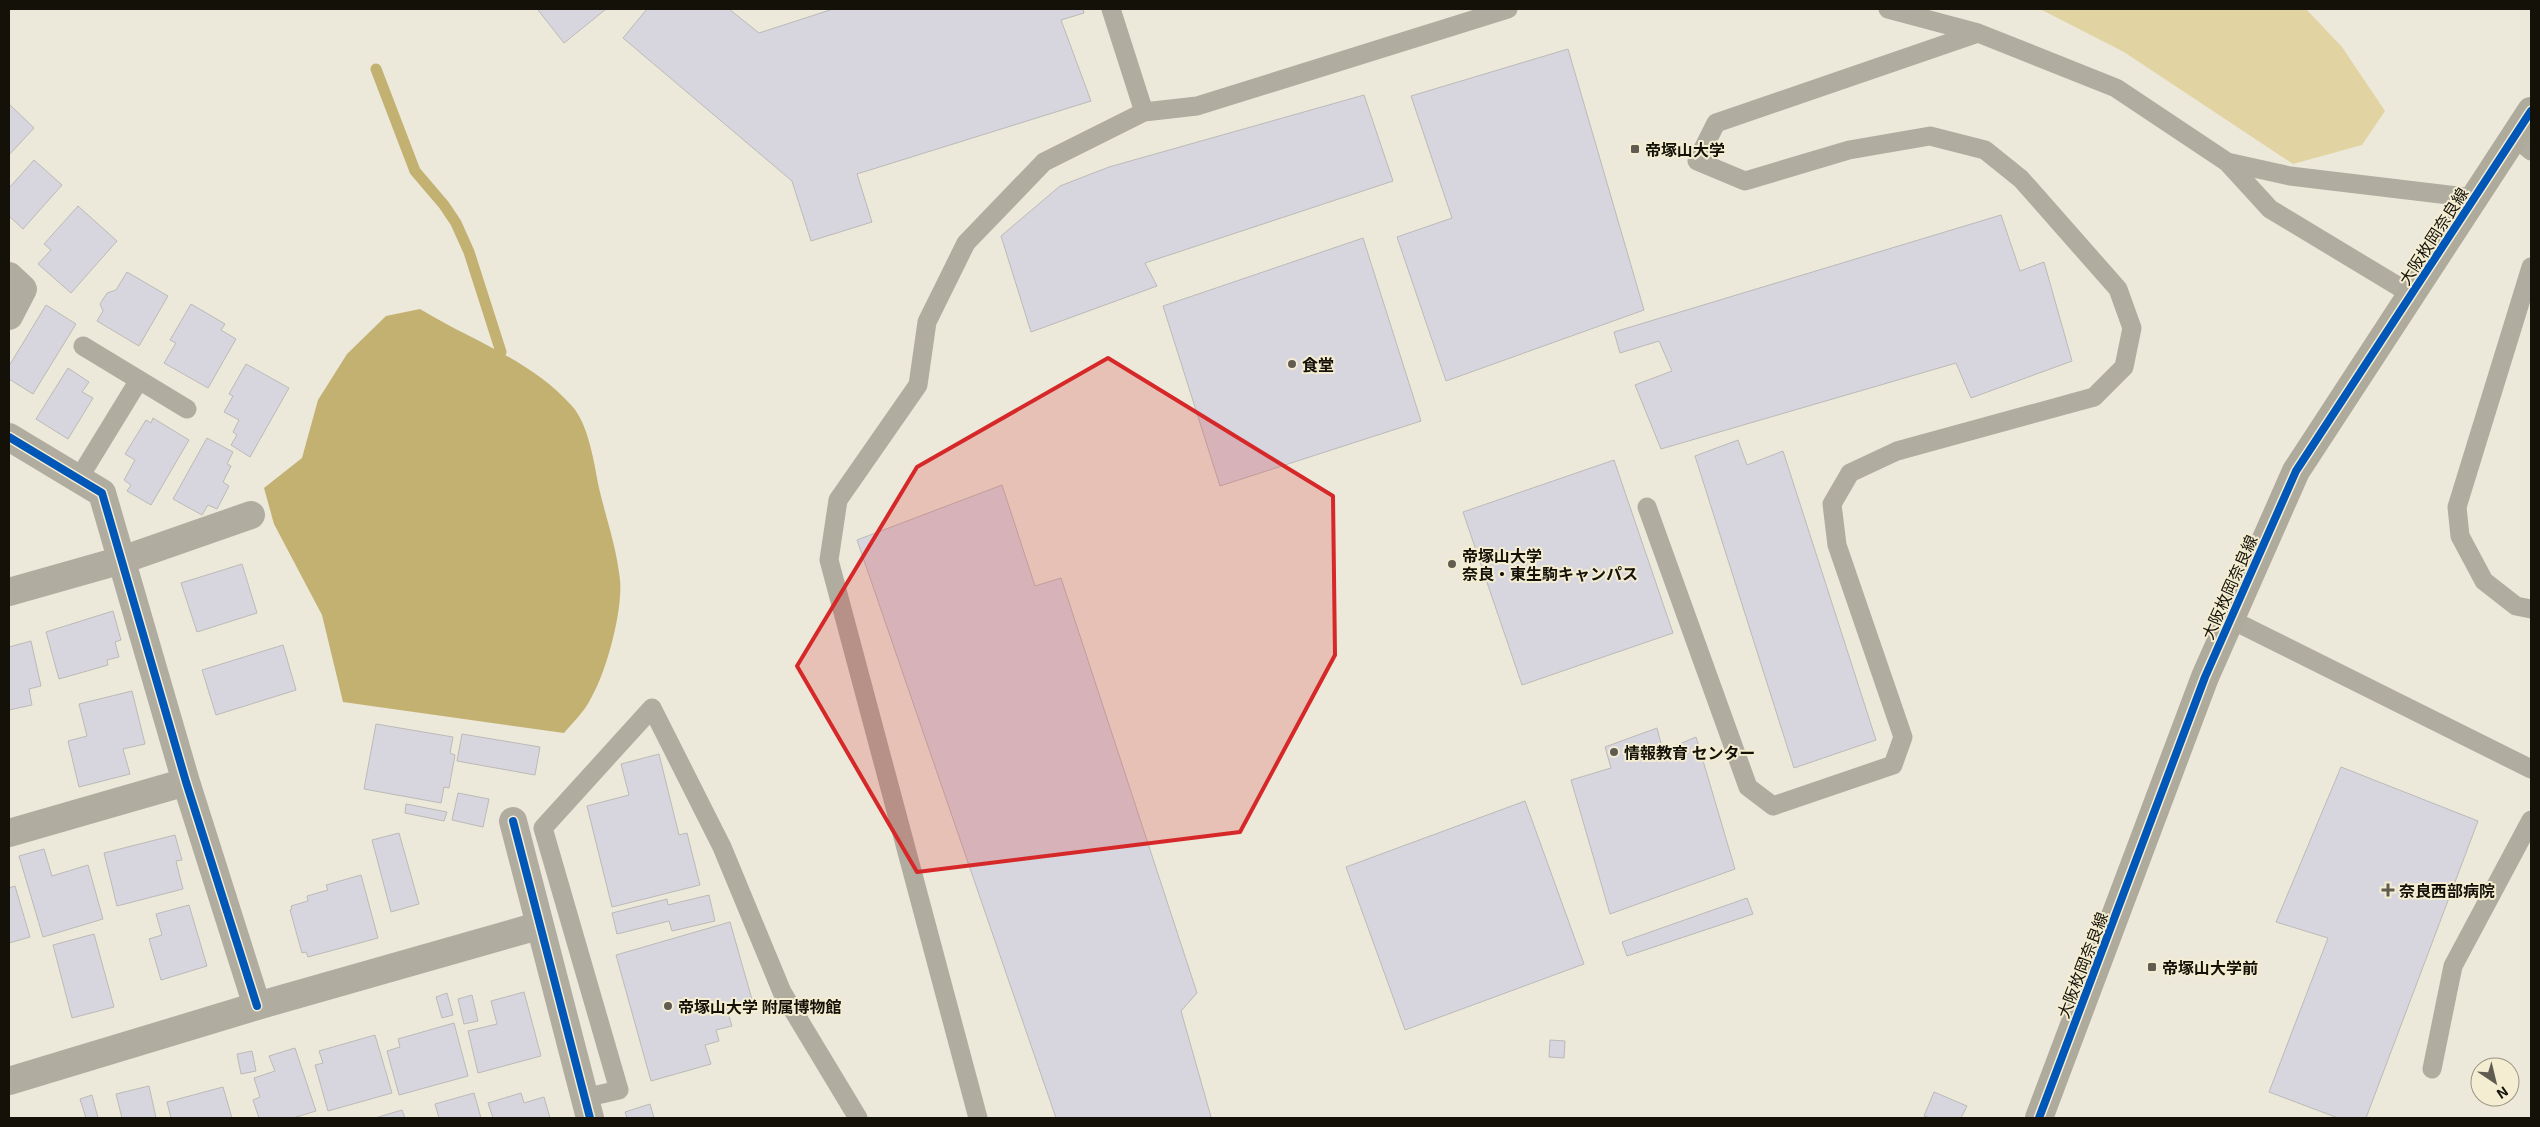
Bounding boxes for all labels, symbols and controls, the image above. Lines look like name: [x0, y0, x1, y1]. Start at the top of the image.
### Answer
place label: 帝塚山大学: [1645, 140, 1725, 159]
marker: 帝塚山大学: [1629, 143, 1641, 155]
street label: 大阪枚岡奈良線: [2395, 184, 2471, 288]
place label: 食堂: [1302, 355, 1334, 374]
marker: 食堂: [1286, 358, 1298, 370]
street label: 大阪枚岡奈良線: [2198, 532, 2260, 642]
place label: 帝塚山大学 奈良・東生駒キャンパス: [1462, 546, 1638, 583]
marker: 帝塚山大学 奈良・東生駒キャンパス: [1446, 558, 1458, 570]
place label: 情報教育 センター: [1624, 743, 1755, 762]
marker: 情報教育 センター: [1608, 746, 1620, 758]
place label: 奈良西部病院: [2399, 881, 2495, 900]
marker: 奈良西部病院: [2381, 883, 2395, 897]
street label: 大阪枚岡奈良線: [2053, 909, 2111, 1021]
place label: 帝塚山大学前: [2162, 958, 2258, 977]
marker: 帝塚山大学前: [2146, 961, 2158, 973]
place label: 帝塚山大学 附属博物館: [678, 997, 841, 1016]
marker: 帝塚山大学 附属博物館: [662, 1000, 674, 1012]
north arrow: [2470, 1057, 2520, 1107]
text: N: [2494, 1083, 2512, 1103]

